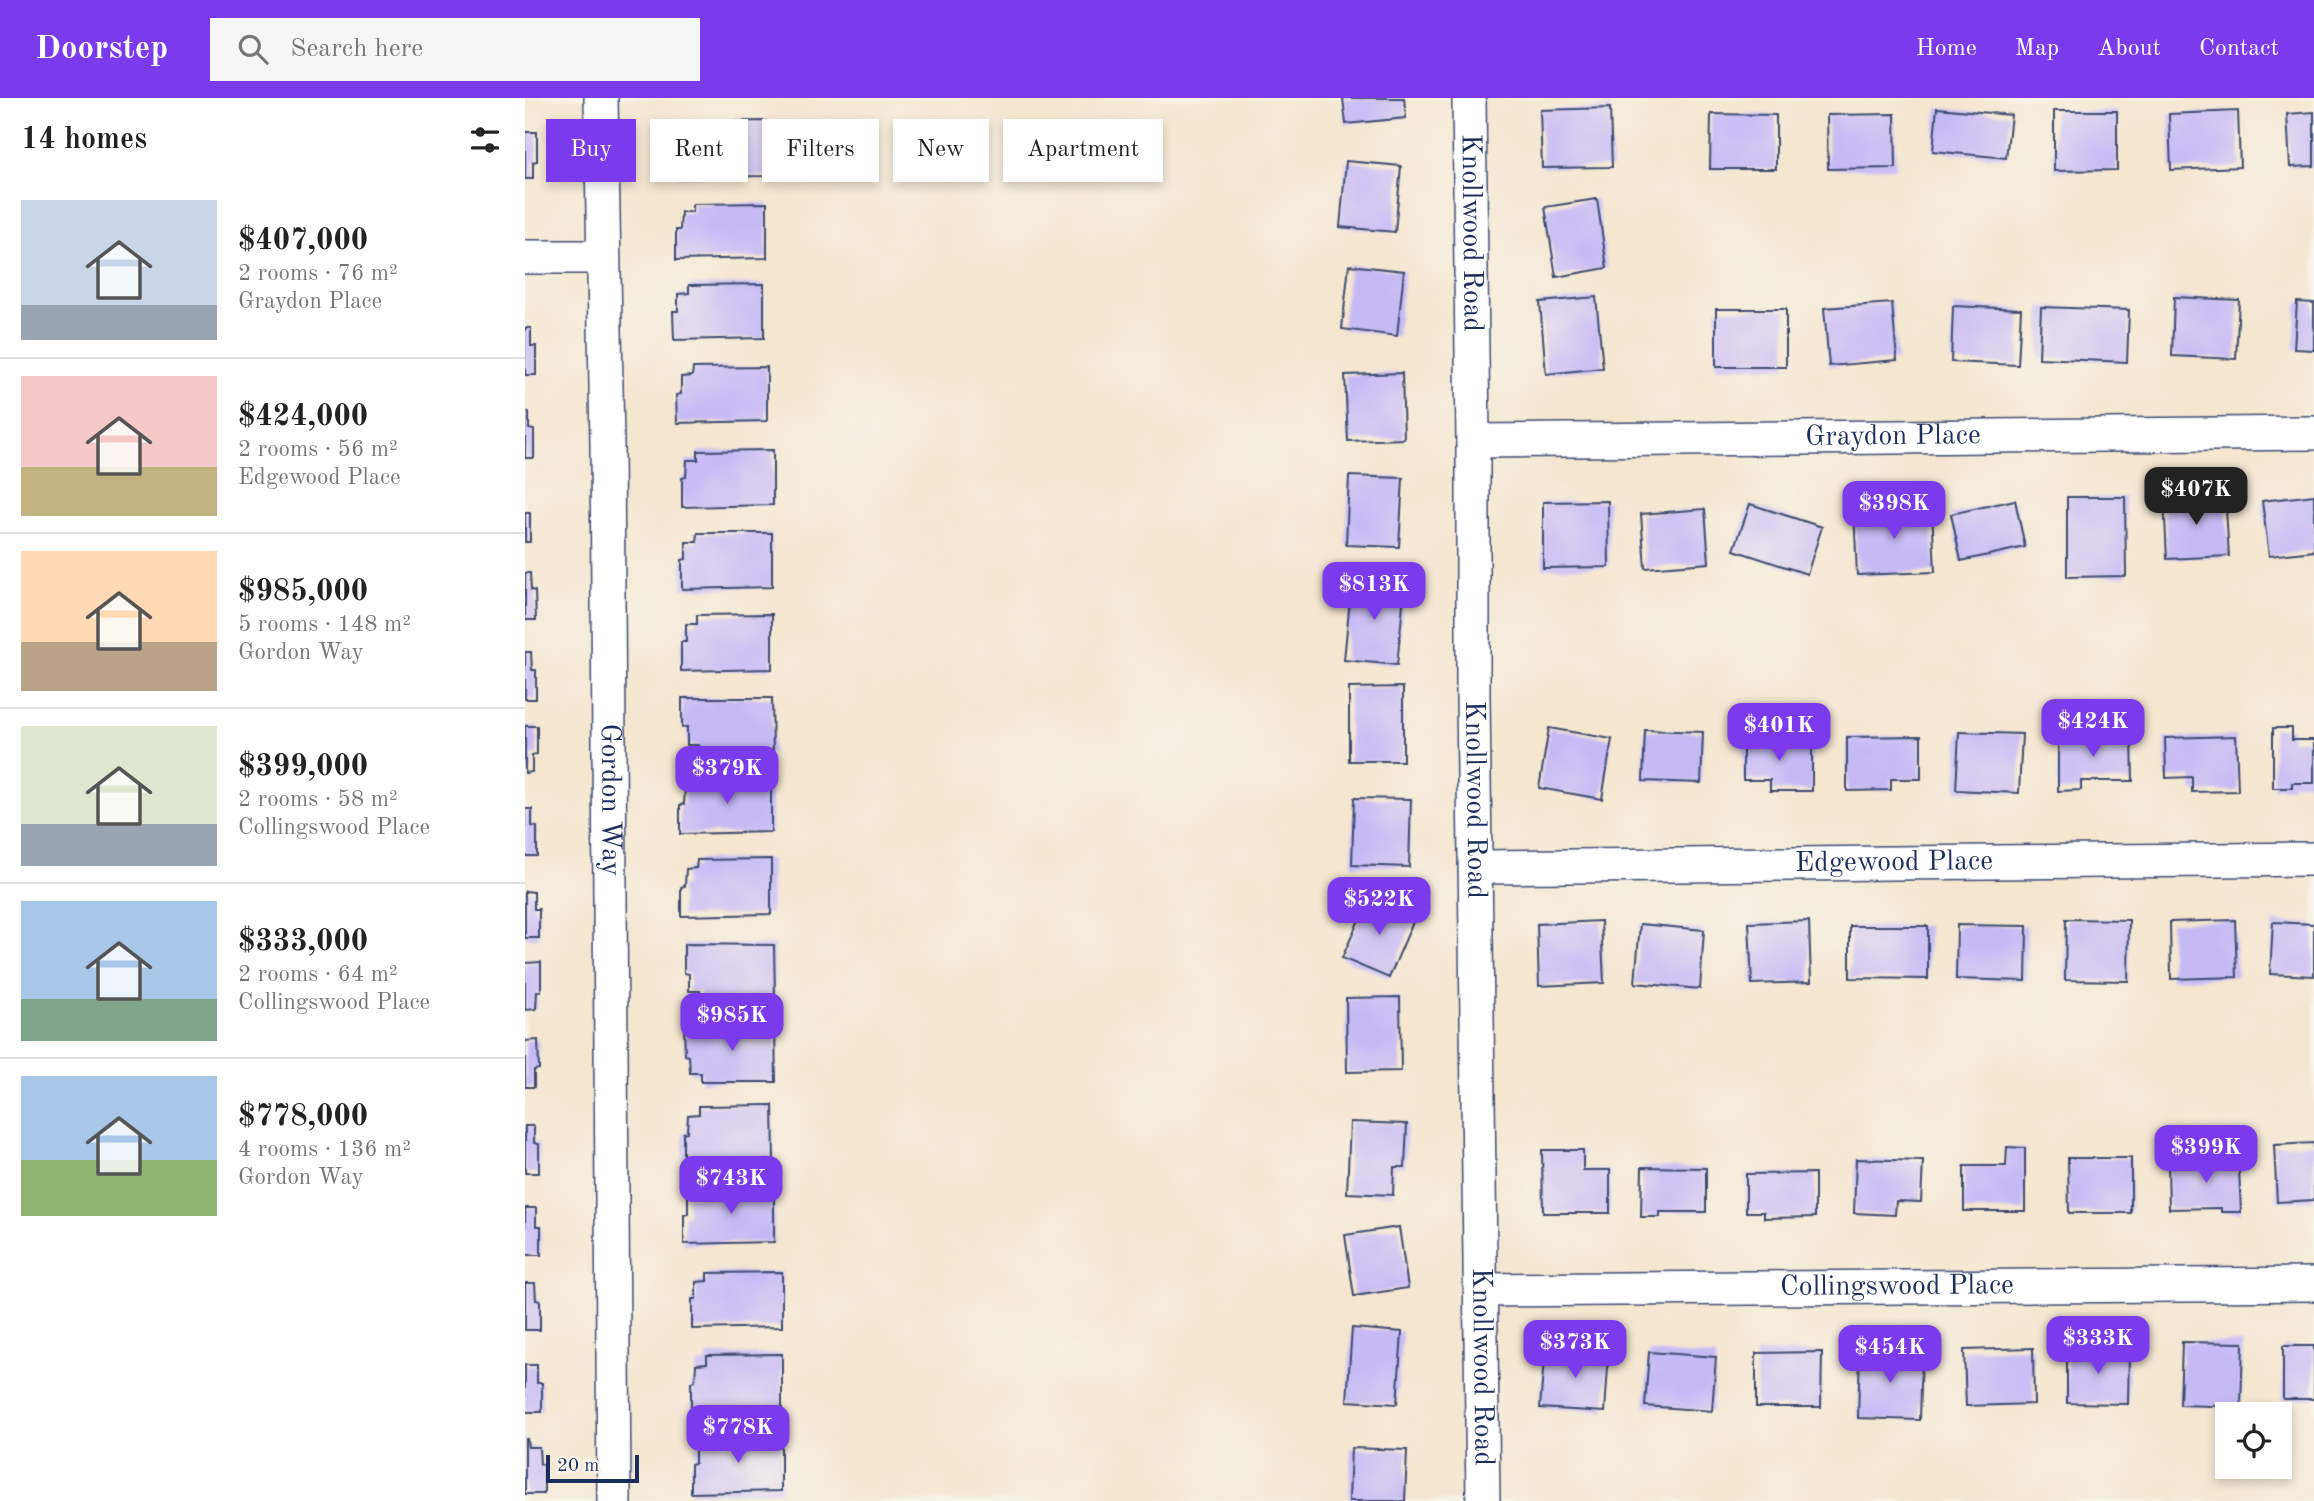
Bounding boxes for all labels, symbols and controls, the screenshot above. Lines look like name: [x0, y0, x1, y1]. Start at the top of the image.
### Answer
search box: [210, 18, 700, 81]
icon: search: [234, 30, 272, 68]
text: Doorstep: [35, 33, 168, 66]
text: Search here: [290, 36, 423, 62]
text: Home: [1916, 37, 1977, 61]
text: Map: [2015, 37, 2059, 61]
text: About: [2097, 37, 2161, 61]
text: Contact: [2199, 37, 2279, 61]
chip: Buy: [546, 119, 636, 182]
chip: Rent: [650, 119, 748, 182]
chip: Filters: [762, 119, 879, 182]
chip: New: [893, 119, 989, 182]
chip: Apartment: [1003, 119, 1163, 182]
icon: filters: [466, 121, 504, 159]
text: 14 homes: [21, 125, 147, 155]
street label: Knollwood Road: [1455, 134, 1486, 332]
text: $407,000: [238, 226, 368, 256]
icon: home: [77, 228, 161, 312]
text: 2 rooms · 76 m²: [238, 262, 398, 285]
text: Graydon Place: [238, 290, 382, 313]
text: $424,000: [238, 402, 368, 432]
icon: home: [77, 404, 161, 488]
street label: Graydon Place: [1805, 422, 1981, 452]
text: 2 rooms · 56 m²: [238, 438, 398, 461]
text: Edgewood Place: [238, 466, 401, 489]
pin: $407K: [2147, 468, 2245, 527]
text: $407K: [2160, 478, 2232, 501]
pin: $398K: [1845, 482, 1943, 541]
text: $398K: [1858, 492, 1930, 515]
pin: $813K: [1325, 562, 1423, 622]
text: $813K: [1338, 573, 1410, 596]
text: $985,000: [238, 577, 368, 607]
icon: home: [77, 579, 161, 663]
text: 5 rooms · 148 m²: [238, 613, 411, 636]
text: Gordon Way: [238, 641, 364, 664]
pin: $424K: [2044, 700, 2142, 759]
street label: Knollwood Road: [1459, 701, 1490, 899]
pin: $401K: [1730, 704, 1828, 763]
text: $424K: [2057, 710, 2129, 733]
text: $401K: [1743, 714, 1815, 737]
street label: Gordon Way: [595, 723, 624, 877]
pin: $379K: [678, 746, 776, 806]
text: $399,000: [238, 752, 368, 782]
icon: home: [77, 754, 161, 838]
text: $379K: [691, 757, 763, 780]
text: 2 rooms · 58 m²: [238, 788, 398, 811]
text: Collingswood Place: [238, 816, 430, 839]
street label: Edgewood Place: [1795, 848, 1993, 878]
pin: $522K: [1330, 878, 1428, 937]
text: $522K: [1343, 888, 1415, 911]
text: $333,000: [238, 927, 368, 957]
icon: home: [77, 929, 161, 1013]
text: 2 rooms · 64 m²: [238, 963, 398, 986]
text: Collingswood Place: [238, 991, 430, 1014]
pin: $985K: [683, 993, 781, 1053]
text: $985K: [696, 1004, 768, 1027]
text: $778,000: [238, 1102, 368, 1132]
icon: home: [77, 1104, 161, 1188]
pin: $399K: [2157, 1126, 2255, 1185]
text: $399K: [2170, 1136, 2242, 1159]
text: 4 rooms · 136 m²: [238, 1138, 411, 1161]
pin: $743K: [682, 1156, 780, 1216]
text: Gordon Way: [238, 1166, 364, 1189]
text: $743K: [695, 1167, 767, 1190]
street label: Knollwood Road: [1466, 1268, 1497, 1466]
street label: Collingswood Place: [1780, 1272, 2014, 1302]
pin: $333K: [2049, 1316, 2147, 1376]
pin: $373K: [1526, 1320, 1624, 1380]
pin: $454K: [1841, 1326, 1939, 1385]
text: $333K: [2062, 1327, 2134, 1350]
text: $373K: [1539, 1331, 1611, 1354]
text: $454K: [1854, 1336, 1926, 1359]
map controls: [2215, 1402, 2292, 1479]
button: locate: [2215, 1402, 2292, 1479]
pin: $778K: [689, 1406, 787, 1465]
text: $778K: [702, 1416, 774, 1439]
scale bar: [546, 1452, 639, 1484]
text: 20 m: [557, 1457, 599, 1476]

